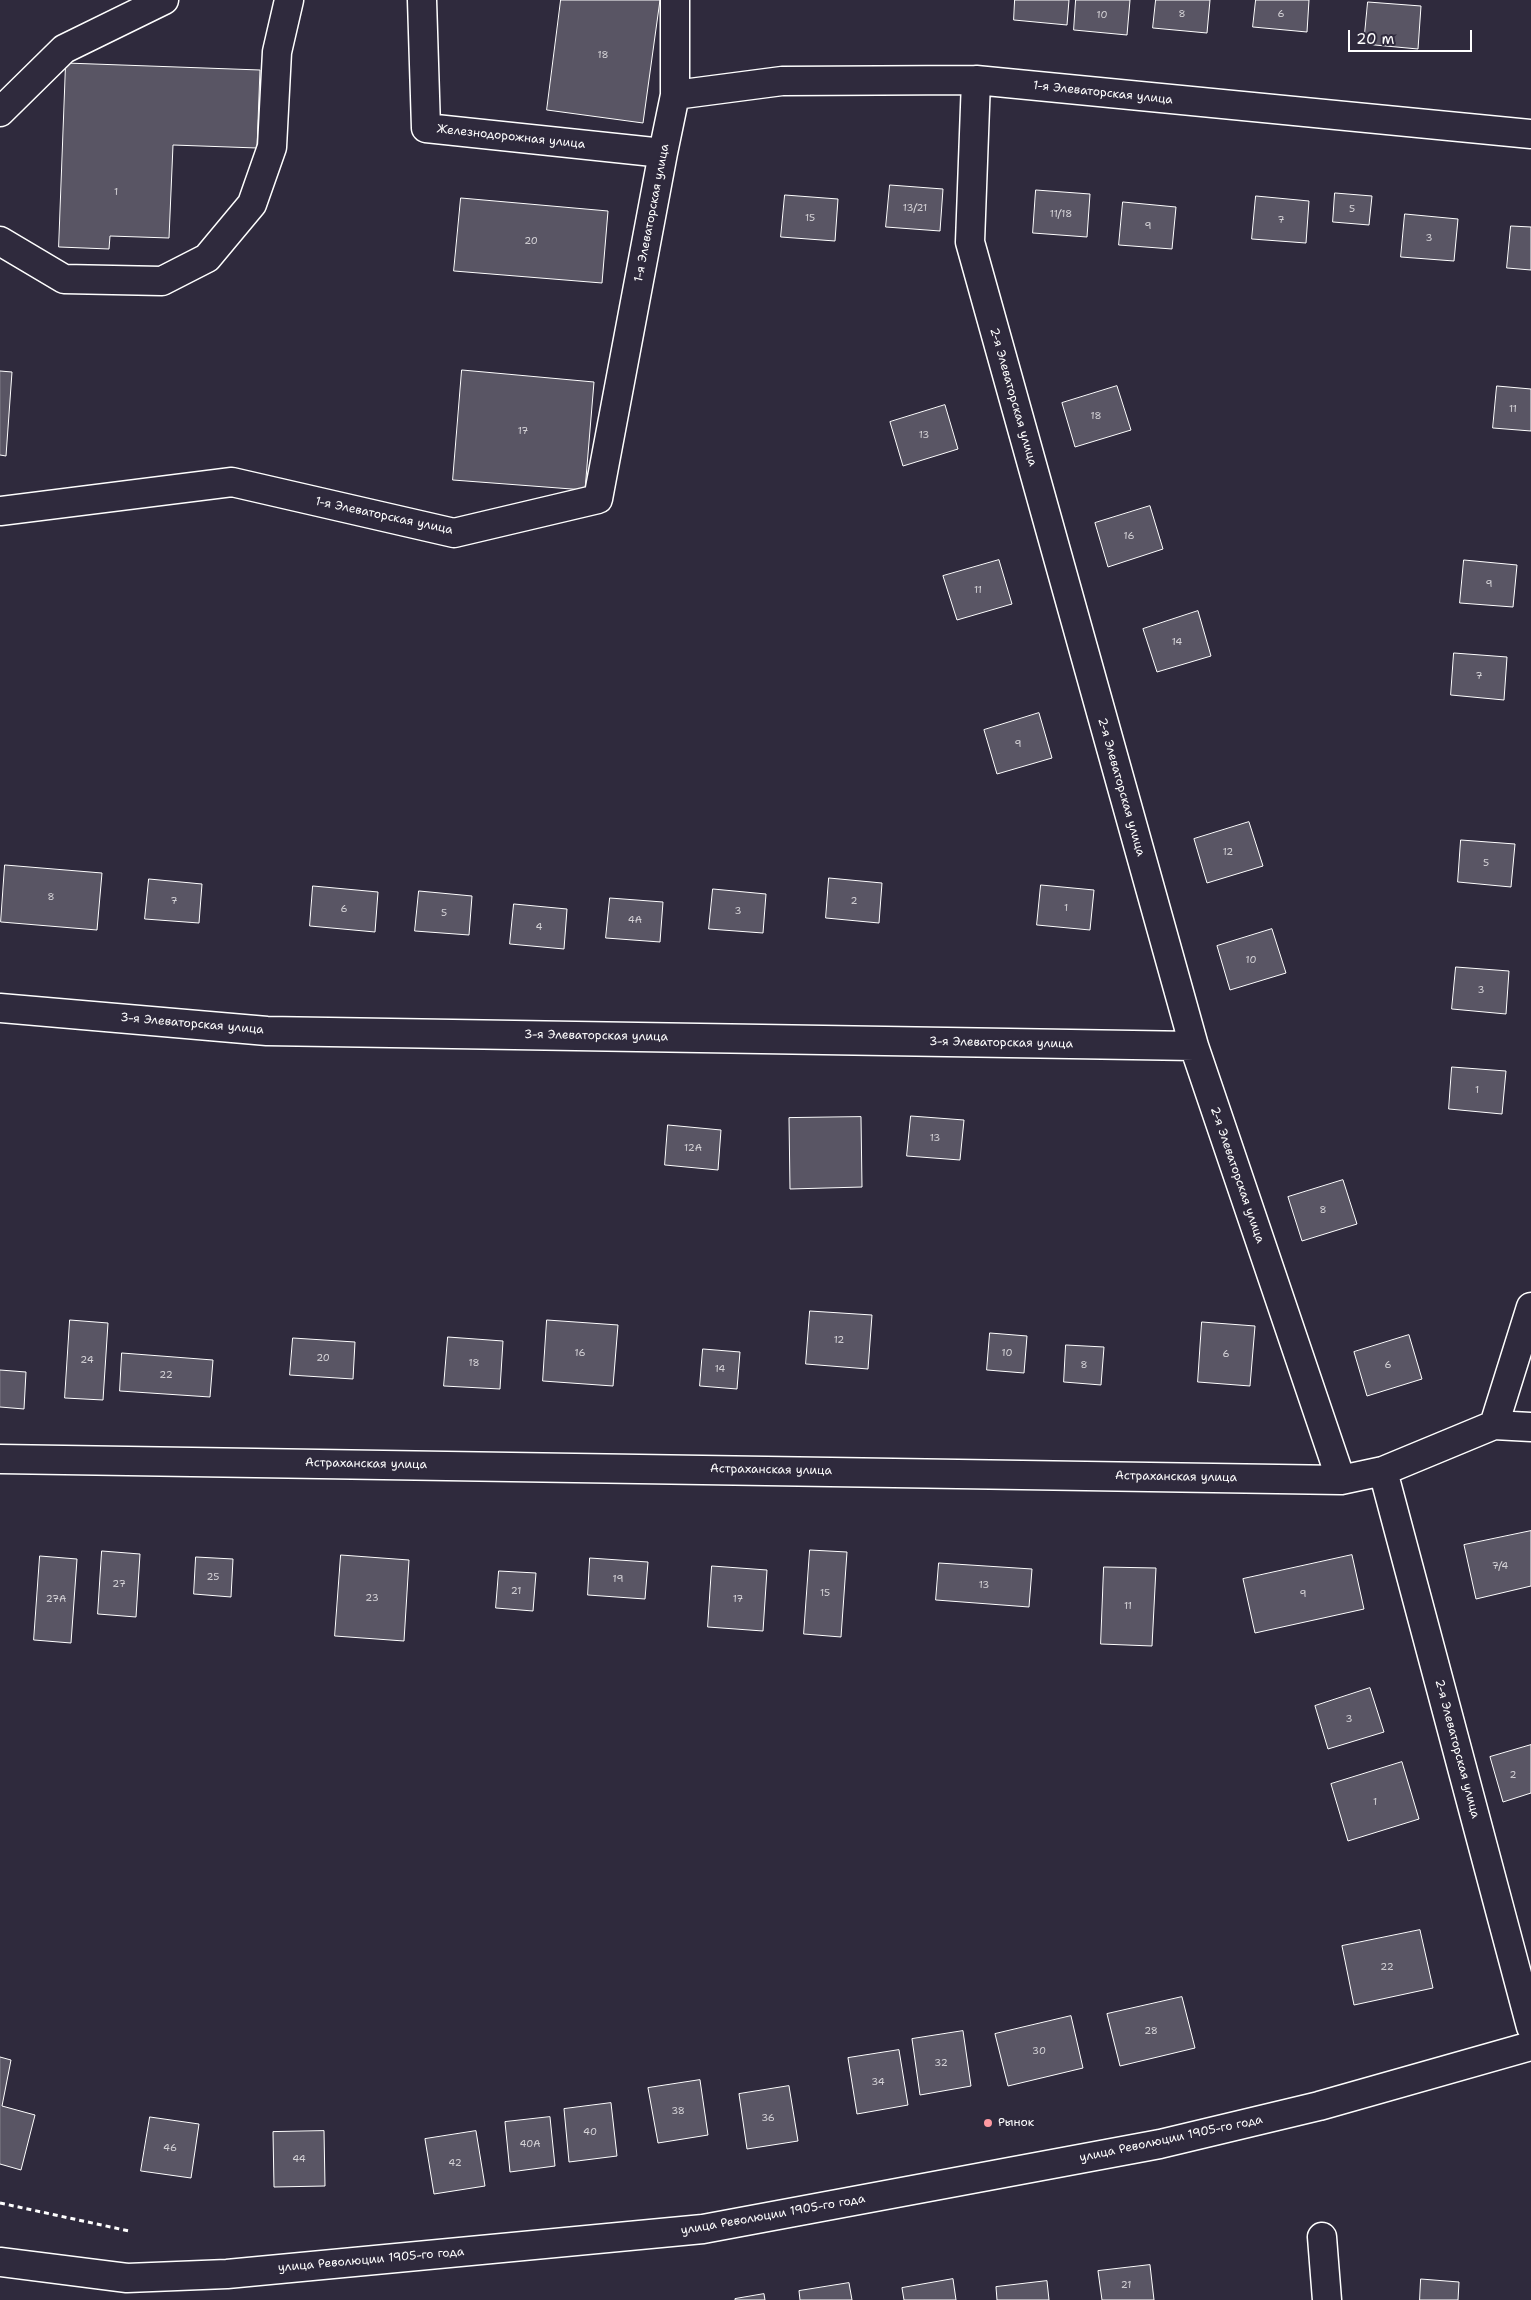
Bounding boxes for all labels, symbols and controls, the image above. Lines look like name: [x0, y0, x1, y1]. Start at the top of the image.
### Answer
house number: 8: [1179, 8, 1185, 20]
house number: 6: [1278, 8, 1284, 20]
house number: 10: [1097, 9, 1107, 21]
scale bar: [1351, 20, 1475, 52]
text: 20 m: [1356, 29, 1395, 49]
house number: 18: [597, 49, 609, 61]
street label: 1-я Элеваторская улица: [1032, 78, 1174, 108]
street label: Железнодорожная улица: [436, 122, 586, 152]
street label: 1-я Элеваторская улица: [632, 143, 672, 283]
house number: 1: [114, 186, 118, 198]
house number: 13/21: [903, 202, 927, 214]
house number: 5: [1349, 203, 1355, 215]
house number: 11/18: [1050, 208, 1072, 220]
house number: 15: [805, 212, 815, 224]
house number: 7: [1278, 214, 1284, 226]
house number: 9: [1145, 220, 1151, 232]
house number: 3: [1426, 232, 1432, 244]
house number: 20: [524, 235, 538, 247]
street label: 2-я Элеваторская улица: [986, 326, 1040, 468]
house number: 11: [1509, 403, 1517, 415]
house number: 18: [1090, 410, 1102, 422]
house number: 17: [518, 425, 528, 437]
house number: 13: [919, 429, 929, 441]
street label: 1-я Элеваторская улица: [314, 494, 454, 538]
house number: 16: [1124, 530, 1134, 542]
house number: 9: [1486, 578, 1492, 590]
house number: 11: [974, 584, 982, 596]
house number: 14: [1172, 636, 1182, 648]
house number: 7: [1476, 670, 1482, 682]
street label: 2-я Элеваторская улица: [1094, 716, 1148, 858]
house number: 9: [1015, 738, 1021, 750]
house number: 12: [1223, 846, 1233, 858]
house number: 5: [1483, 857, 1489, 869]
house number: 8: [48, 891, 54, 903]
house number: 7: [171, 895, 177, 907]
house number: 2: [851, 895, 857, 907]
house number: 1: [1064, 902, 1068, 914]
house number: 6: [341, 903, 347, 915]
house number: 3: [735, 905, 741, 917]
house number: 5: [441, 907, 447, 919]
house number: 4А: [628, 914, 642, 926]
house number: 4: [536, 921, 542, 933]
house number: 10: [1246, 954, 1256, 966]
house number: 3: [1478, 984, 1484, 996]
street label: 3-я Элеваторская улица: [120, 1011, 264, 1037]
street label: 3-я Элеваторская улица: [524, 1028, 668, 1044]
street label: 3-я Элеваторская улица: [929, 1035, 1073, 1051]
house number: 1: [1475, 1084, 1479, 1096]
street label: 2-я Элеваторская улица: [1207, 1105, 1267, 1245]
house number: 13: [930, 1132, 940, 1144]
house number: 12А: [684, 1142, 702, 1154]
house number: 8: [1320, 1204, 1326, 1216]
house number: 12: [834, 1334, 844, 1346]
house number: 16: [575, 1347, 585, 1359]
house number: 10: [1002, 1347, 1012, 1359]
house number: 6: [1223, 1348, 1229, 1360]
house number: 20: [316, 1352, 330, 1364]
house number: 24: [80, 1354, 94, 1366]
house number: 18: [468, 1357, 480, 1369]
house number: 8: [1081, 1359, 1087, 1371]
house number: 6: [1385, 1359, 1391, 1371]
house number: 14: [715, 1363, 725, 1375]
house number: 22: [159, 1369, 173, 1381]
street label: Астраханская улица: [305, 1456, 427, 1472]
street label: Астраханская улица: [710, 1462, 832, 1478]
street label: Астраханская улица: [1115, 1469, 1237, 1485]
house number: 7/4: [1492, 1560, 1508, 1572]
house number: 25: [207, 1571, 219, 1583]
house number: 19: [613, 1573, 623, 1585]
house number: 27: [112, 1578, 126, 1590]
house number: 13: [979, 1579, 989, 1591]
house number: 21: [511, 1585, 521, 1597]
house number: 15: [820, 1587, 830, 1599]
house number: 9: [1300, 1588, 1306, 1600]
house number: 23: [365, 1592, 379, 1604]
house number: 27А: [46, 1593, 66, 1605]
house number: 17: [733, 1593, 743, 1605]
house number: 11: [1124, 1600, 1132, 1612]
street label: 2-я Элеваторская улица: [1431, 1678, 1483, 1820]
house number: 3: [1346, 1713, 1352, 1725]
house number: 2: [1510, 1769, 1516, 1781]
house number: 1: [1373, 1796, 1377, 1808]
house number: 22: [1380, 1961, 1394, 1973]
house number: 28: [1144, 2025, 1158, 2037]
house number: 30: [1032, 2045, 1046, 2057]
house number: 32: [934, 2057, 948, 2069]
house number: 34: [871, 2076, 885, 2088]
house number: 38: [671, 2105, 685, 2117]
house number: 36: [761, 2112, 775, 2124]
street label: улица Революции 1905-го года: [1078, 2113, 1264, 2165]
place label: Рынок: [998, 2116, 1034, 2130]
marker: Рынок: [982, 2117, 994, 2129]
house number: 40: [583, 2126, 597, 2138]
house number: 40А: [519, 2138, 541, 2150]
house number: 46: [163, 2142, 177, 2154]
house number: 44: [292, 2153, 306, 2165]
house number: 42: [448, 2157, 462, 2169]
street label: улица Революции 1905-го года: [680, 2192, 866, 2238]
street label: улица Революции 1905-го года: [277, 2245, 465, 2275]
house number: 21: [1121, 2279, 1131, 2291]

